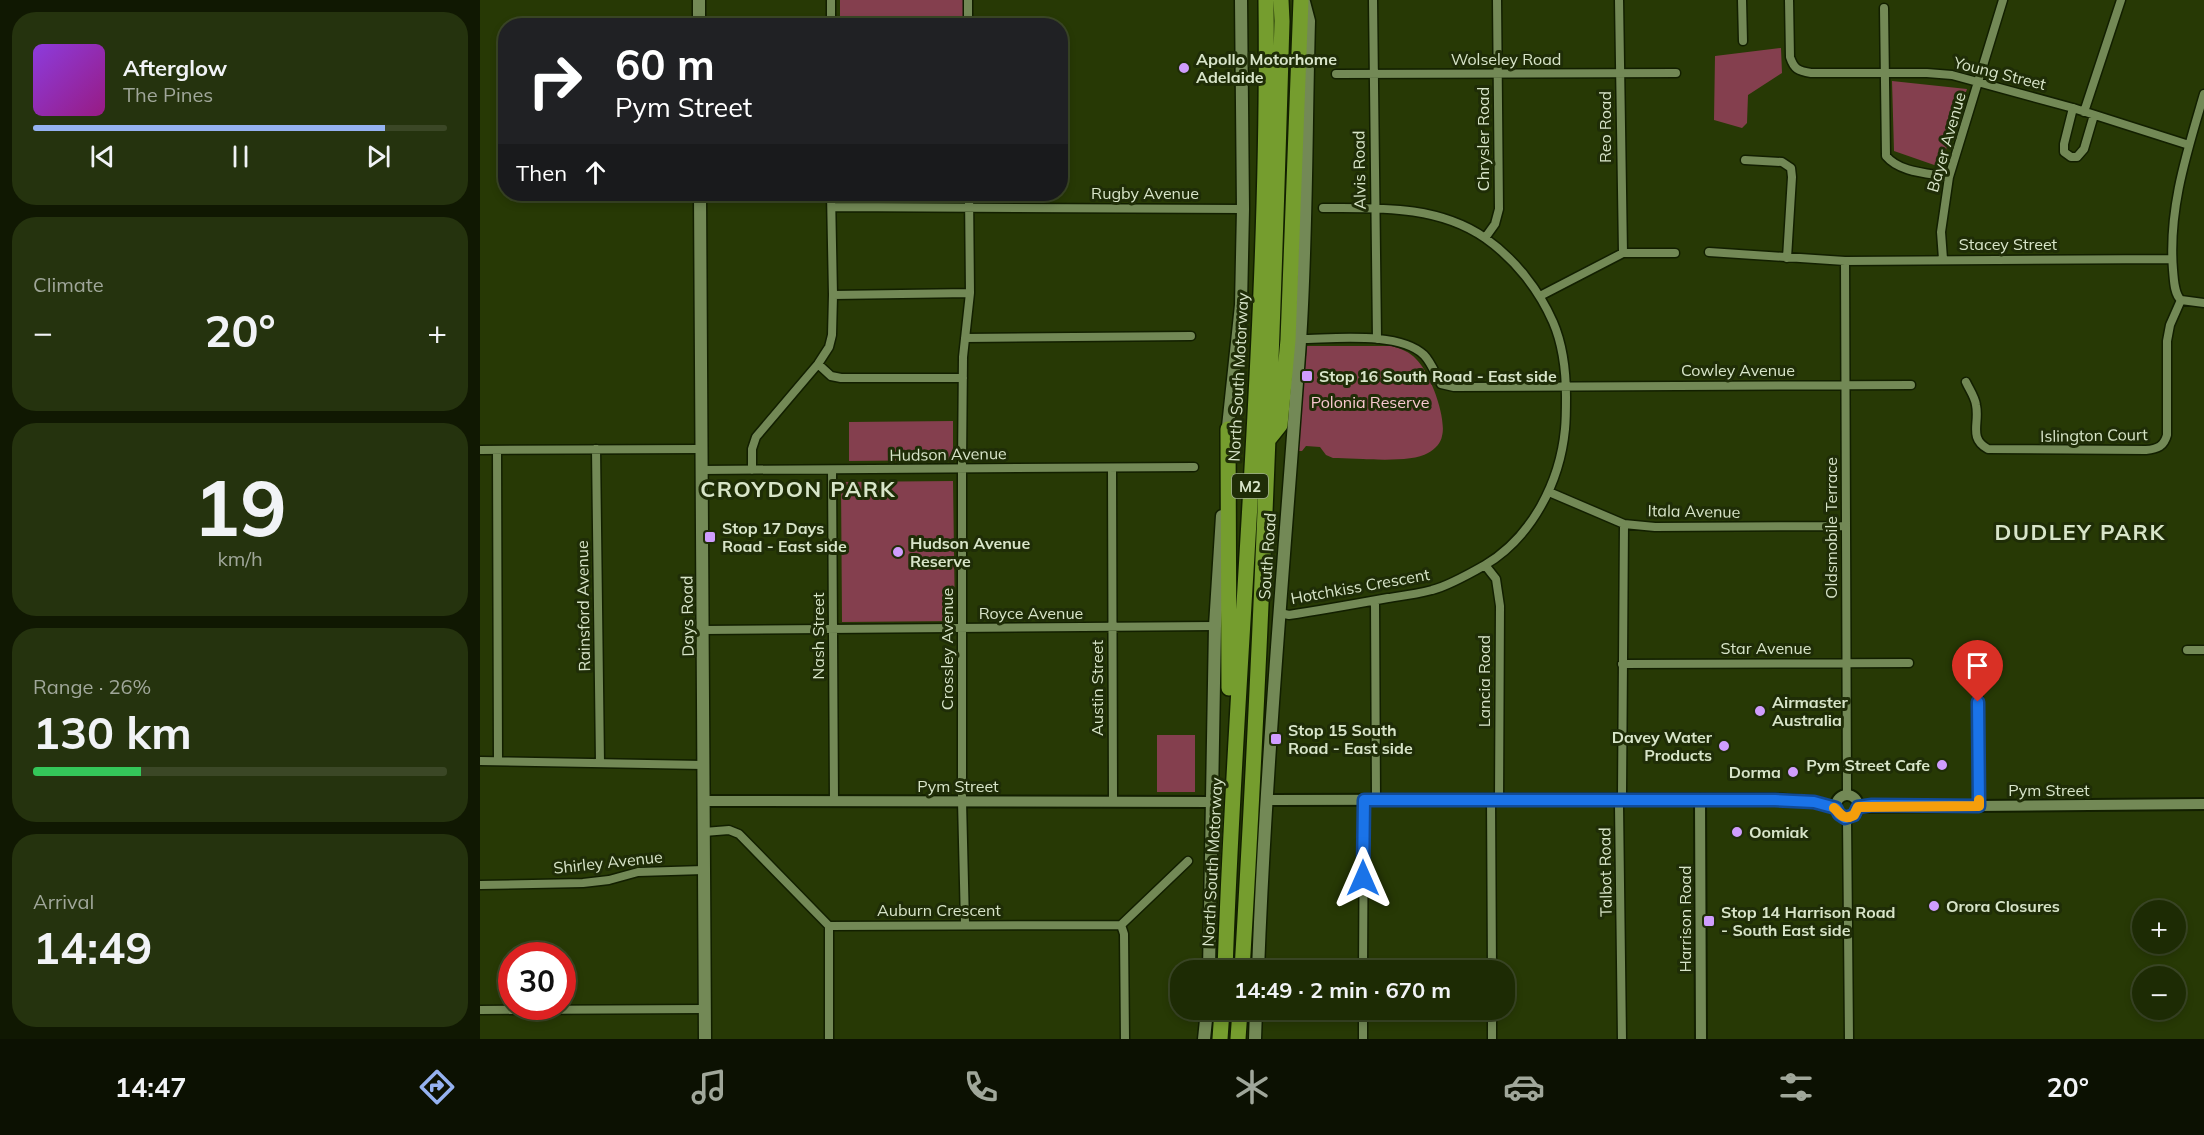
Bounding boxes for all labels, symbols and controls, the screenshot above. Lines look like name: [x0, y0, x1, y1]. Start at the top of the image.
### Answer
text: 60 m: [615, 38, 715, 91]
icon: right: [516, 42, 594, 120]
place label: Apollo Motorhome Adelaide: [1196, 49, 1337, 87]
street label: Wolseley Road: [1451, 49, 1561, 69]
street label: Young Street: [1951, 52, 2049, 94]
text: Afterglow: [123, 54, 227, 82]
marker: Apollo Motorhome Adelaide: [1177, 61, 1191, 75]
text: The Pines: [123, 82, 213, 107]
street label: Chrysler Road: [1473, 87, 1493, 191]
text: Pym Street: [615, 90, 752, 124]
street label: Bayer Avenue: [1922, 90, 1970, 194]
street label: Reo Road: [1595, 91, 1615, 163]
street label: Alvis Road: [1348, 130, 1370, 210]
icon: previous: [86, 140, 119, 173]
icon: pause: [224, 140, 257, 173]
icon: next: [362, 140, 395, 173]
icon: ahead: [579, 156, 612, 189]
text: Then: [516, 159, 567, 187]
street label: Rugby Avenue: [1091, 183, 1199, 203]
street label: Stacey Street: [1959, 234, 2058, 254]
text: Climate: [33, 272, 104, 297]
street label: North South Motorway: [1224, 291, 1252, 462]
text: 20°: [204, 302, 276, 358]
text: −: [33, 311, 53, 352]
text: +: [427, 311, 447, 352]
street label: Cowley Avenue: [1681, 360, 1795, 380]
place label: Stop 16 South Road - East side: [1319, 366, 1557, 386]
marker: Stop 16 South Road - East side: [1300, 369, 1314, 383]
park label: Polonia Reserve: [1311, 392, 1429, 412]
street label: Islington Court: [2040, 424, 2148, 446]
street label: Hudson Avenue: [889, 443, 1007, 465]
street label: Oldsmobile Terrace: [1821, 457, 1841, 599]
text: 19: [193, 458, 287, 556]
road number: M2: [1232, 474, 1268, 498]
district label: CROYDON PARK: [700, 475, 896, 503]
street label: Itala Avenue: [1647, 500, 1741, 522]
street label: South Road: [1254, 512, 1280, 600]
place label: Stop 17 Days Road - East side: [722, 518, 847, 556]
district label: DUDLEY PARK: [1994, 518, 2166, 546]
marker: Stop 17 Days Road - East side: [703, 530, 717, 544]
place label: Hudson Avenue Reserve: [910, 533, 1030, 571]
street label: Rainsford Avenue: [572, 540, 594, 672]
marker: Hudson Avenue Reserve: [891, 545, 905, 559]
text: km/h: [217, 546, 263, 571]
street label: Hotchkiss Crescent: [1289, 564, 1432, 608]
street label: Days Road: [676, 575, 698, 657]
street label: Crossley Avenue: [937, 588, 957, 710]
street label: Nash Street: [808, 592, 828, 680]
street label: Royce Avenue: [979, 603, 1083, 623]
street label: Lancia Road: [1474, 635, 1494, 727]
street label: Star Avenue: [1721, 638, 1811, 658]
street label: Austin Street: [1087, 640, 1107, 736]
pin: [1952, 640, 2003, 702]
icon: arrive: [1961, 649, 1994, 682]
text: Range · 26%: [33, 674, 151, 699]
place label: Airmaster Australia: [1772, 692, 1848, 730]
text: 130 km: [33, 704, 192, 760]
marker: Airmaster Australia: [1753, 704, 1767, 718]
place label: Stop 15 South Road - East side: [1288, 720, 1413, 758]
place label: Davey Water Products: [1612, 727, 1713, 765]
marker: Stop 15 South Road - East side: [1269, 732, 1283, 746]
marker: Davey Water Products: [1717, 739, 1731, 753]
place label: Pym Street Cafe: [1806, 755, 1930, 775]
marker: Pym Street Cafe: [1935, 758, 1949, 772]
place label: Dorma: [1729, 762, 1781, 782]
marker: Dorma: [1786, 765, 1800, 779]
street label: Pym Street: [917, 776, 999, 796]
street label: North South Motorway: [1198, 776, 1226, 947]
street label: Pym Street: [2008, 780, 2090, 800]
place label: Oomiak: [1749, 822, 1810, 842]
marker: Oomiak: [1730, 825, 1744, 839]
street label: Talbot Road: [1594, 827, 1616, 917]
street label: Shirley Avenue: [552, 846, 664, 878]
position arrow: [1331, 846, 1395, 910]
street label: Harrison Road: [1675, 865, 1695, 973]
text: Arrival: [33, 889, 94, 914]
place label: Orora Closures: [1946, 896, 2060, 916]
marker: Orora Closures: [1927, 899, 1941, 913]
street label: Auburn Crescent: [877, 900, 1001, 920]
map controls: [2132, 900, 2186, 1020]
button: +: [2132, 900, 2186, 954]
place label: Stop 14 Harrison Road - South East side: [1721, 902, 1896, 940]
marker: Stop 14 Harrison Road - South East side: [1702, 914, 1716, 928]
text: 14:49: [33, 919, 152, 975]
speed limit sign: 30: [498, 942, 576, 1020]
button: −: [2132, 966, 2186, 1020]
text: 14:49 · 2 min · 670 m: [1234, 976, 1451, 1004]
icon: directions: [416, 1066, 458, 1108]
icon: music: [688, 1066, 730, 1108]
icon: phone: [960, 1066, 1002, 1108]
icon: climate: [1231, 1066, 1273, 1108]
icon: car: [1503, 1066, 1545, 1108]
icon: filters: [1775, 1066, 1817, 1108]
text: 14:47: [115, 1070, 186, 1104]
text: 20°: [2046, 1070, 2089, 1104]

